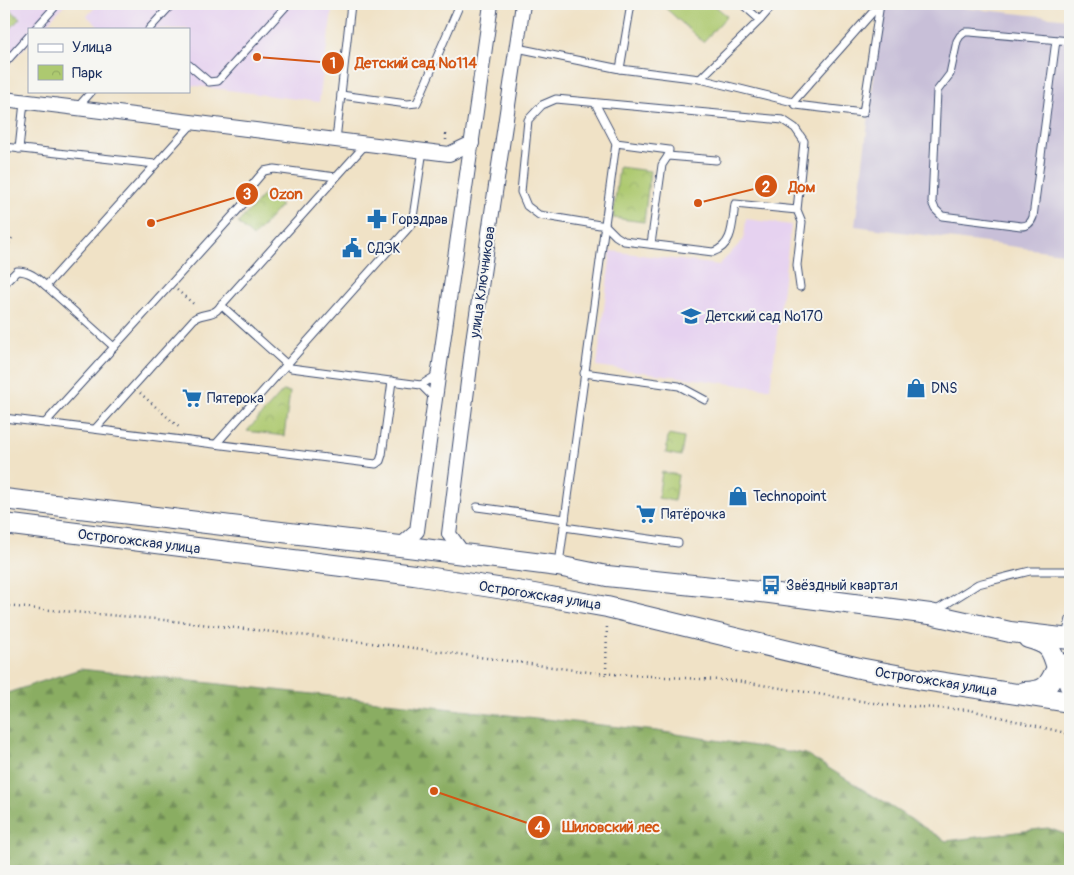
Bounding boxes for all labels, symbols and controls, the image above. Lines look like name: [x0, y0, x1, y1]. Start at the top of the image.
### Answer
legend: [28, 28, 190, 92]
text: Улица: [72, 38, 112, 57]
callout: Детский сад №114: [320, 48, 487, 78]
text: 1: [330, 54, 336, 73]
text: Детский сад №114: [354, 54, 477, 73]
text: Парк: [72, 64, 103, 83]
callout: Дом: [754, 171, 826, 201]
text: 2: [762, 178, 770, 197]
text: Дом: [788, 178, 816, 197]
callout: Ozon: [235, 179, 313, 209]
text: 3: [243, 185, 251, 204]
text: Ozon: [269, 185, 303, 204]
pharmacy icon: Горздрав: [366, 208, 388, 230]
place label: Горздрав: [392, 211, 448, 228]
street label: улица Ключникова: [466, 225, 499, 340]
public building icon: СДЭК: [341, 237, 363, 259]
place label: СДЭК: [367, 240, 401, 257]
school or university icon: Детский сад №170: [680, 305, 702, 327]
place label: Детский сад №170: [705, 308, 823, 325]
shop icon: DNS: [905, 377, 927, 399]
place label: DNS: [931, 380, 957, 397]
supermarket icon: Пятерока: [181, 387, 203, 409]
place label: Пятерока: [207, 390, 264, 407]
shop icon: Technopoint: [727, 485, 749, 507]
place label: Technopoint: [753, 488, 827, 505]
supermarket icon: Пятёрочка: [635, 503, 657, 525]
place label: Пятёрочка: [661, 506, 725, 523]
street label: Острогожская улица: [77, 526, 201, 557]
bus stop icon: Звёздный квартал: [760, 574, 782, 596]
street label: Острогожская улица: [478, 577, 602, 614]
place label: Звёздный квартал: [786, 577, 898, 594]
street label: Острогожская улица: [874, 663, 998, 700]
callout: Шиловский лес: [527, 812, 670, 842]
text: 4: [535, 818, 544, 837]
text: Шиловский лес: [561, 818, 660, 837]

